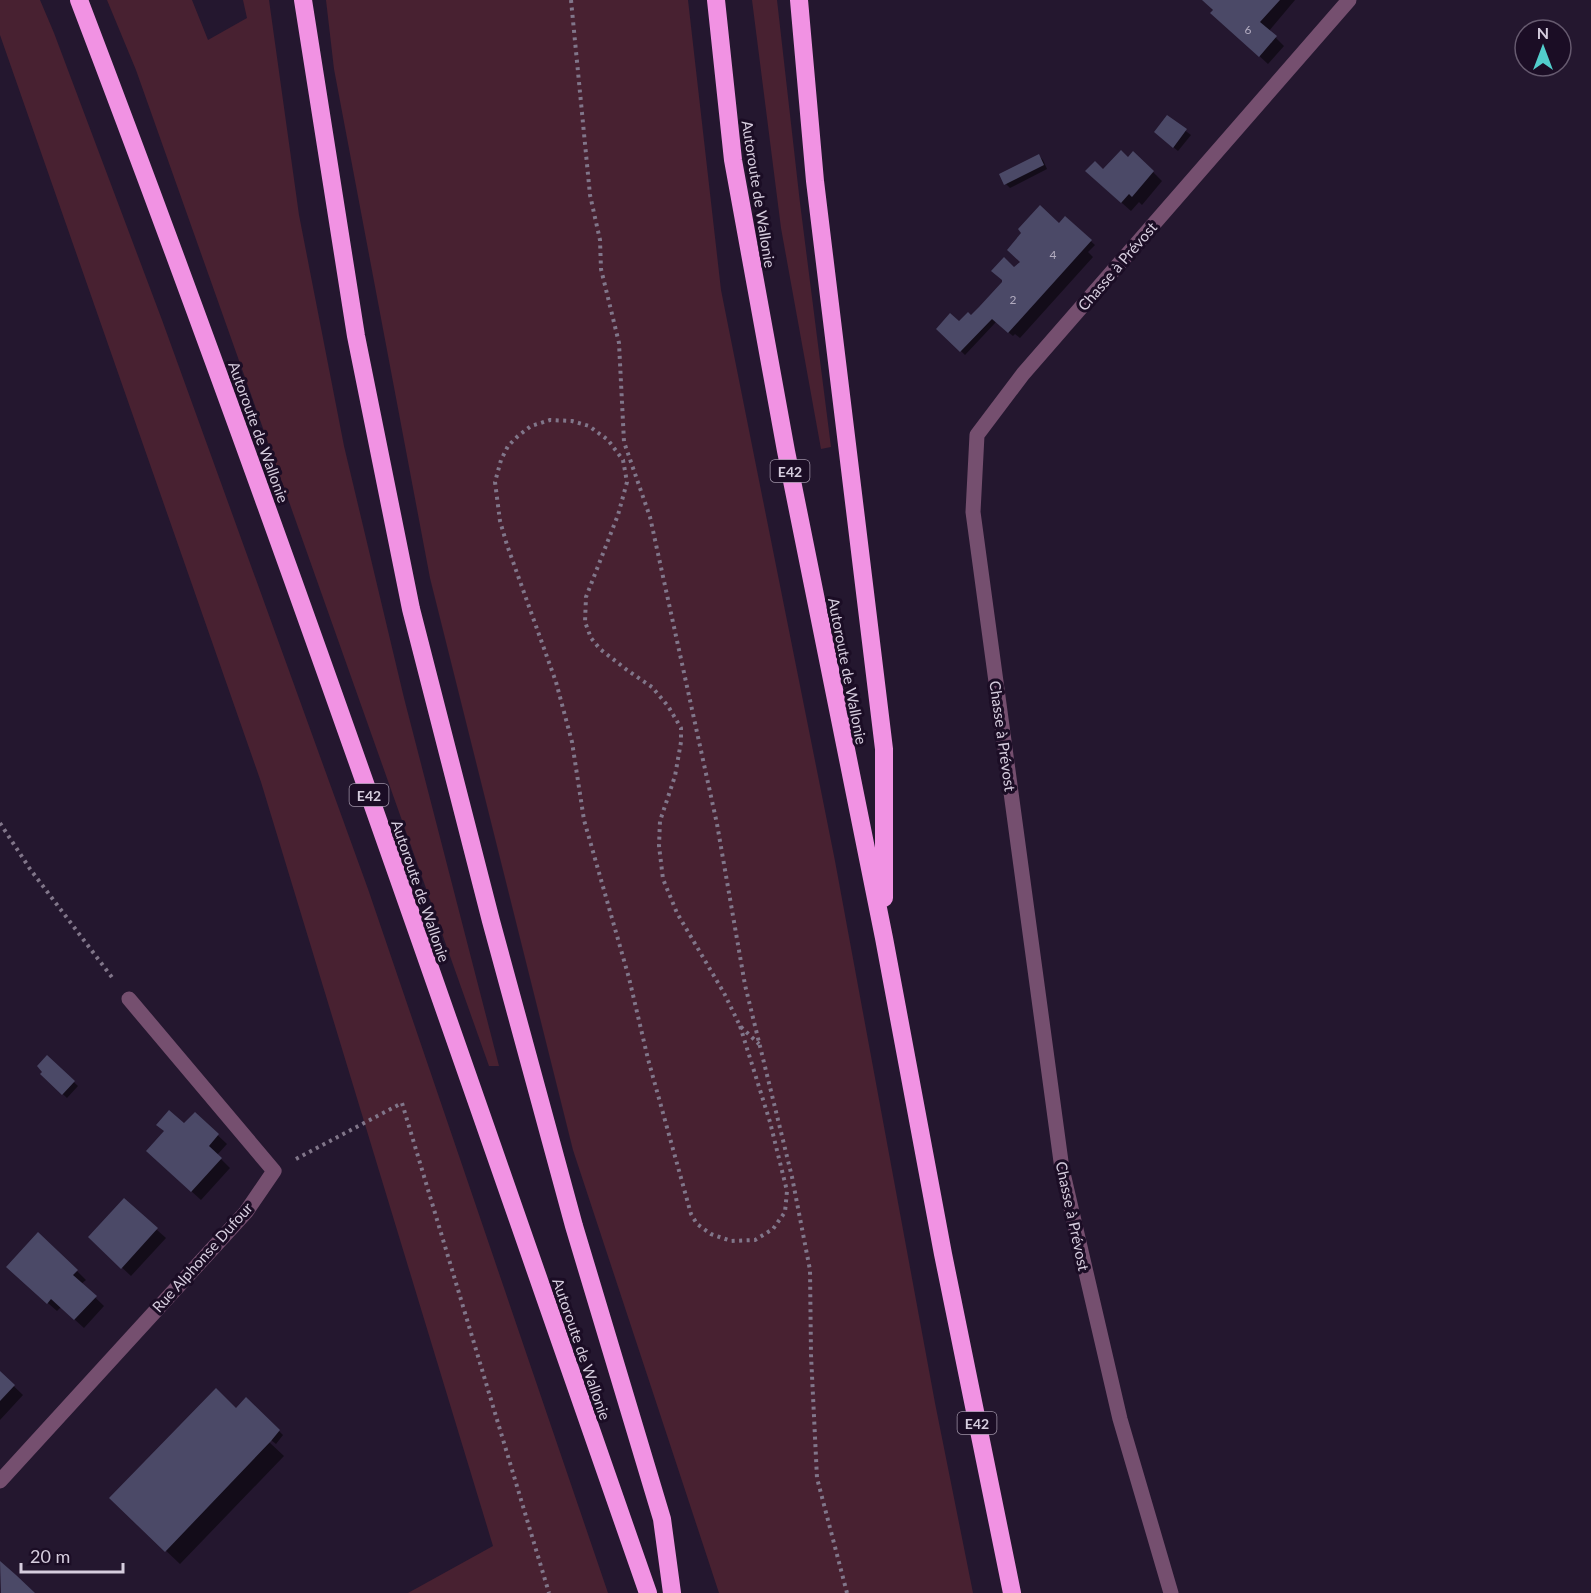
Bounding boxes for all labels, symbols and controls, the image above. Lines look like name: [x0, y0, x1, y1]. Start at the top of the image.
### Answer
north arrow: [1513, 18, 1573, 78]
house number: 6: [1245, 22, 1252, 37]
text: N: [1537, 23, 1549, 42]
street label: Autoroute de Wallonie: [738, 119, 780, 269]
street label: Chasse à Prévost: [1074, 218, 1161, 314]
house number: 4: [1050, 247, 1057, 262]
house number: 2: [1010, 292, 1017, 307]
street label: Autoroute de Wallonie: [225, 359, 293, 505]
road number: E42: [770, 460, 810, 482]
street label: Autoroute de Wallonie: [825, 596, 871, 746]
street label: Chasse à Prévost: [986, 680, 1020, 793]
road number: E42: [350, 784, 388, 806]
street label: Autoroute de Wallonie: [388, 818, 454, 964]
street label: Chasse à Prévost: [1053, 1160, 1094, 1273]
street label: Rue Alphonse Dufour: [148, 1198, 256, 1316]
street label: Autoroute de Wallonie: [549, 1276, 615, 1422]
road number: E42: [958, 1412, 996, 1434]
scale bar: [21, 1536, 123, 1574]
text: 20 m: [30, 1545, 70, 1567]

